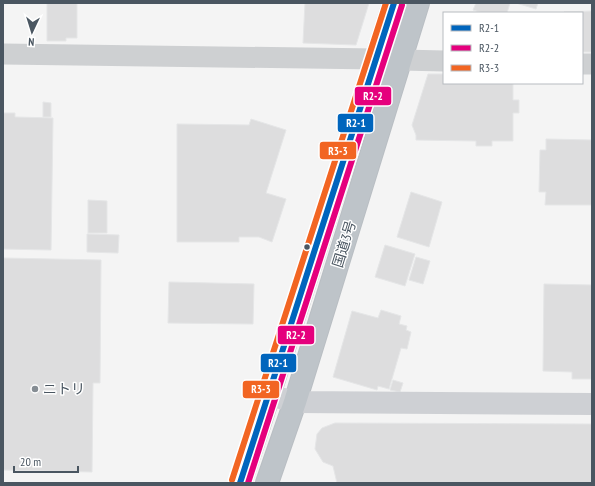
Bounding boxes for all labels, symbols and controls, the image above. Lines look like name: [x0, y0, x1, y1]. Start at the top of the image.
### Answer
north arrow: [12, 12, 52, 52]
legend: [443, 12, 583, 84]
text: R2-1: [479, 20, 499, 35]
text: N: [28, 35, 35, 49]
text: R2-2: [479, 40, 499, 55]
text: R3-3: [479, 60, 499, 75]
line badge: R2-2: [354, 86, 392, 106]
text: R2-2: [363, 89, 383, 103]
line badge: R2-1: [337, 113, 374, 133]
text: R2-1: [346, 116, 366, 130]
line badge: R3-3: [319, 141, 357, 160]
text: R3-3: [328, 144, 348, 158]
street label: 国道3号: [328, 218, 360, 270]
unlabelled marker: [302, 242, 312, 252]
line badge: R2-2: [277, 325, 315, 345]
text: R2-2: [286, 328, 306, 342]
line badge: R2-1: [260, 353, 297, 373]
text: R2-1: [268, 356, 288, 370]
place label: ニトリ: [43, 380, 85, 398]
line badge: R3-3: [242, 380, 280, 399]
text: R3-3: [251, 382, 271, 396]
marker: ニトリ: [30, 384, 40, 394]
scale bar: [14, 448, 78, 474]
text: 20 m: [20, 454, 41, 469]

